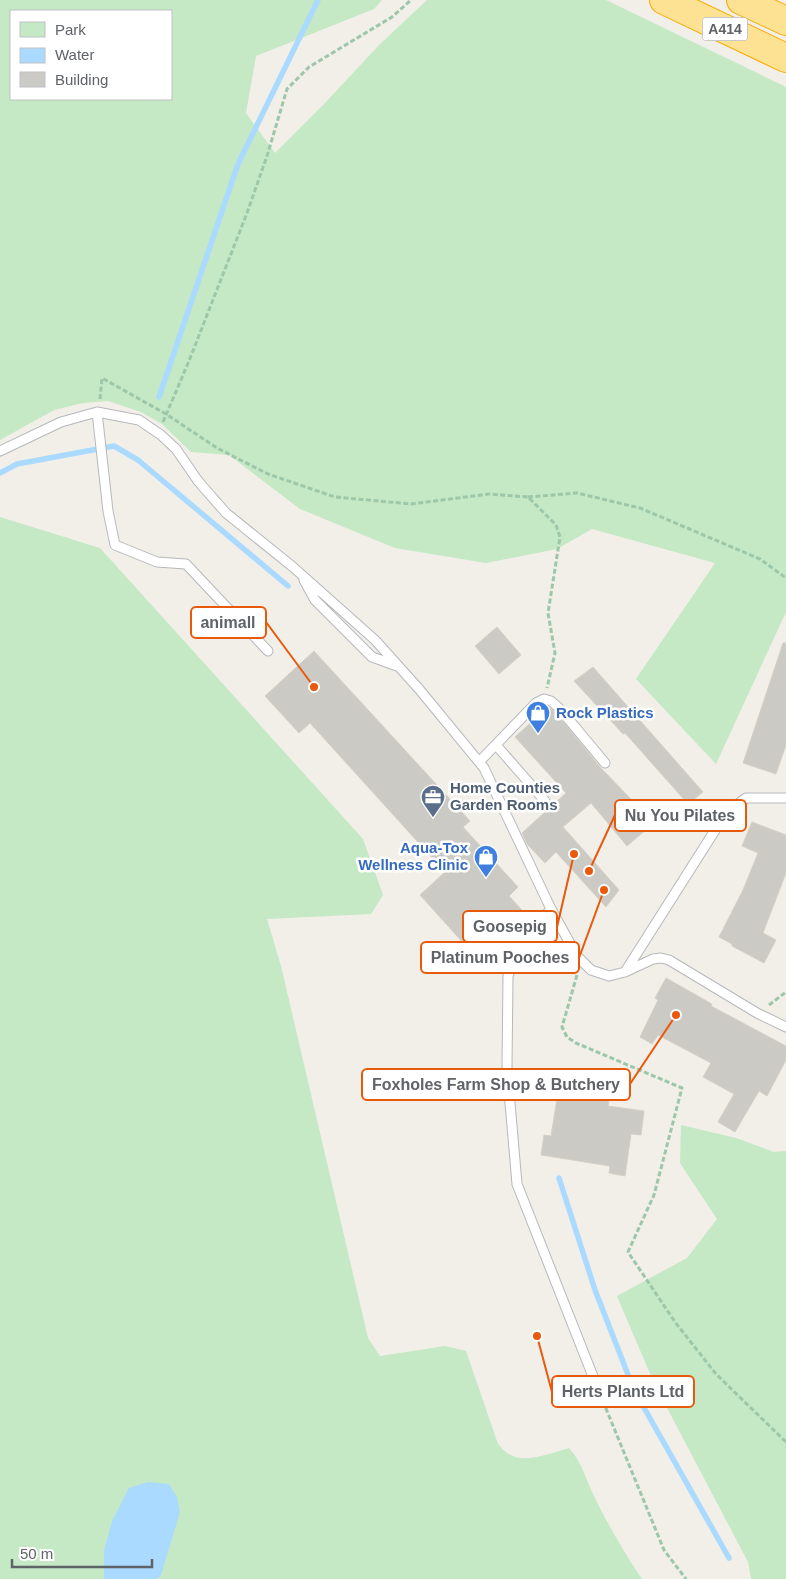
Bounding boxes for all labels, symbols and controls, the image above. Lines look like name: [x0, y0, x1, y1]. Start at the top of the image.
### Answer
legend: [10, 10, 172, 100]
road number: A414: [702, 18, 748, 40]
text: Park: [55, 21, 86, 38]
text: Water: [55, 46, 94, 63]
text: Building: [55, 71, 108, 88]
callout: animall: [191, 607, 266, 638]
text: animall: [200, 614, 256, 631]
shop icon: Rock Plastics: [525, 700, 551, 734]
place label: Rock Plastics: [556, 704, 654, 721]
place label: Home Counties Garden Rooms: [450, 779, 560, 813]
office icon: Home Counties Garden Rooms: [420, 784, 446, 818]
callout: Nu You Pilates: [615, 800, 746, 831]
text: Nu You Pilates: [625, 807, 735, 824]
place label: Aqua-Tox Wellness Clinic: [358, 839, 469, 873]
shop icon: Aqua-Tox Wellness Clinic: [473, 844, 499, 878]
callout: Goosepig: [463, 911, 557, 942]
text: Goosepig: [473, 918, 547, 935]
callout: Platinum Pooches: [421, 942, 579, 973]
text: Platinum Pooches: [431, 949, 569, 966]
callout: Foxholes Farm Shop & Butchery: [362, 1069, 630, 1100]
text: Foxholes Farm Shop & Butchery: [372, 1076, 620, 1093]
callout: Herts Plants Ltd: [552, 1376, 694, 1407]
text: Herts Plants Ltd: [562, 1383, 684, 1400]
scale bar: [12, 1536, 152, 1568]
text: 50 m: [20, 1545, 53, 1562]

